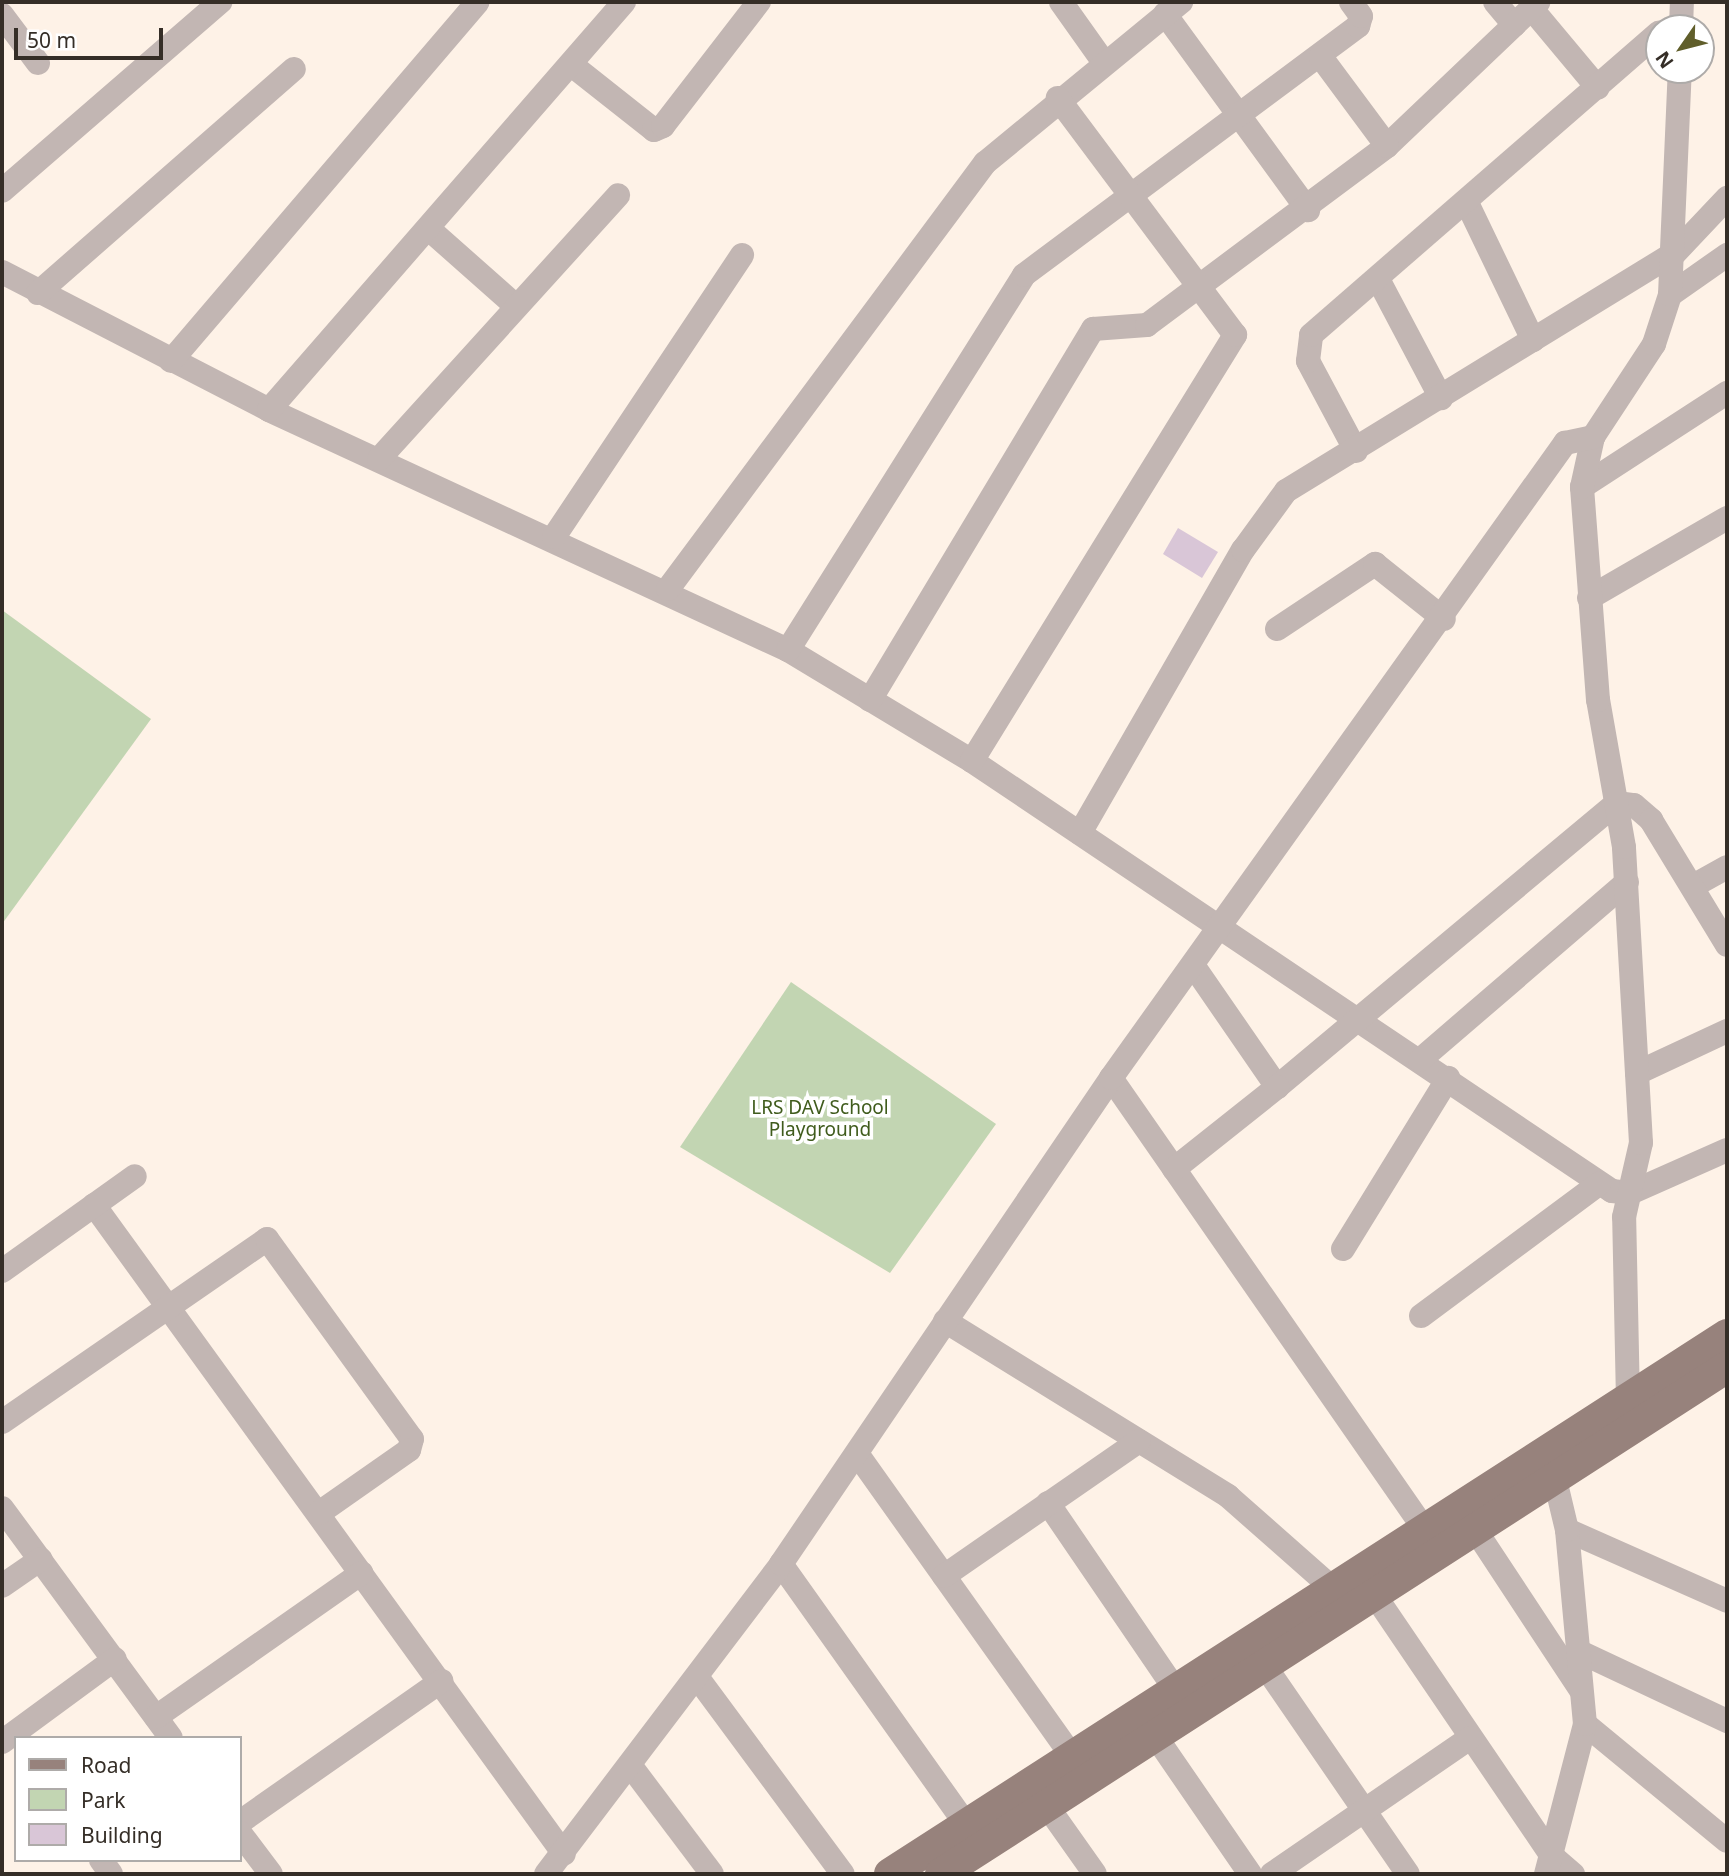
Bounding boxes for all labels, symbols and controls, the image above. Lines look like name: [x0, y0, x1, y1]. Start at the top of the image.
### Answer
scale bar: [18, 14, 166, 58]
north arrow: [1645, 14, 1715, 84]
text: 50 m: [27, 26, 76, 54]
text: N: [1649, 46, 1680, 74]
park label: LRS DAV School Playground: [751, 1097, 889, 1141]
legend: [14, 1736, 242, 1862]
text: Road: [81, 1751, 131, 1779]
text: Park: [81, 1786, 125, 1814]
text: Building: [81, 1821, 163, 1849]

